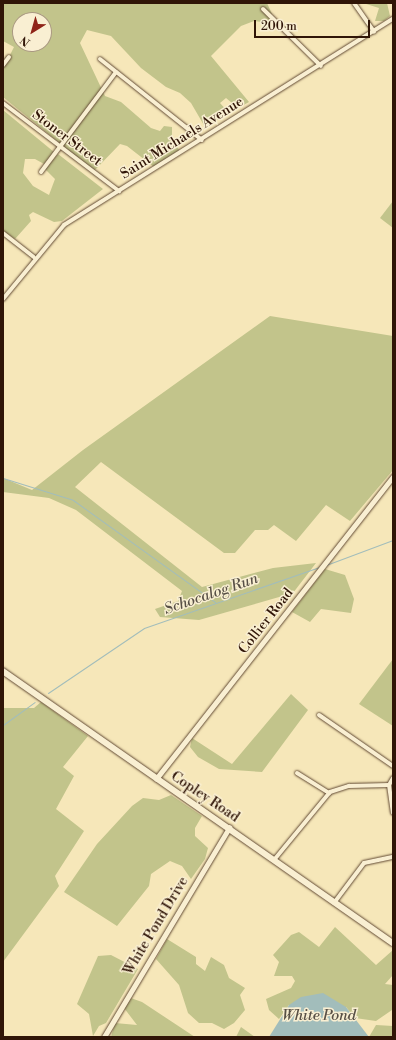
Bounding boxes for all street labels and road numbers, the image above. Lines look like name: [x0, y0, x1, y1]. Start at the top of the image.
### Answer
street label: Saint Michaels Avenue: [117, 93, 247, 183]
street label: Stoner Street: [29, 106, 105, 170]
street label: Collier Road: [235, 585, 297, 657]
street label: Copley Road: [168, 768, 242, 826]
street label: White Pond Drive: [120, 874, 192, 978]

